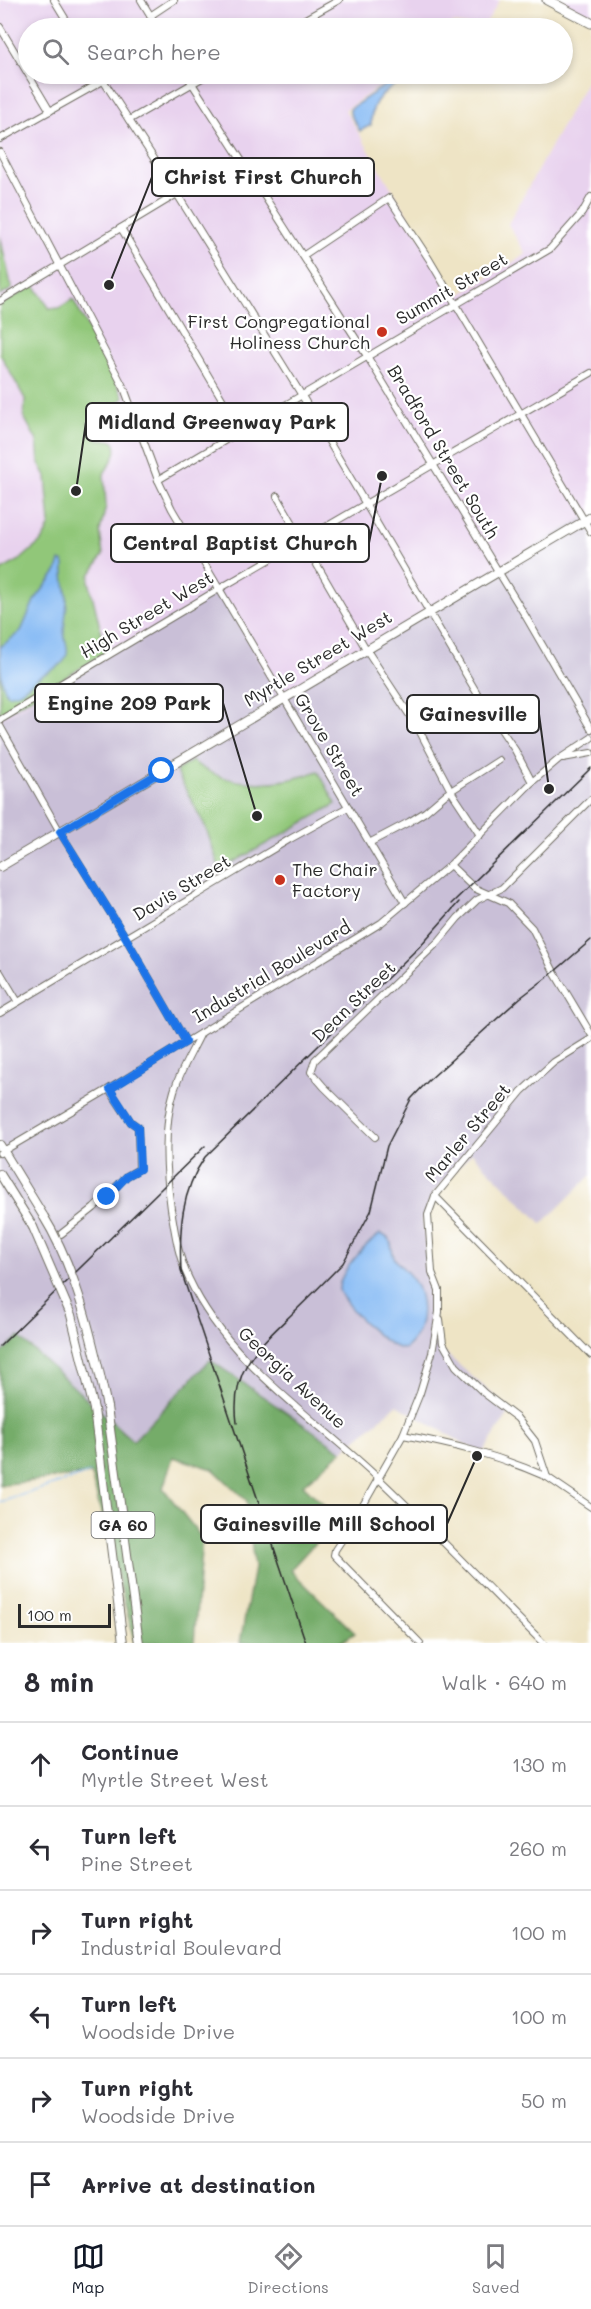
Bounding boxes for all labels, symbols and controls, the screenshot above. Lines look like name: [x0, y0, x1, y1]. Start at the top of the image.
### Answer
search box: [18, 18, 573, 84]
icon: search: [39, 35, 72, 68]
text: Search here: [87, 37, 221, 66]
callout: Christ First Church: [152, 158, 374, 196]
text: Christ First Church: [164, 163, 362, 189]
street label: Summit Street: [391, 246, 512, 330]
place label: First Congregational Holiness Church: [187, 309, 370, 354]
marker: First Congregational Holiness Church: [375, 325, 389, 339]
street label: Bradford Street South: [382, 360, 505, 543]
callout: Midland Greenway Park: [86, 403, 348, 441]
text: Midland Greenway Park: [98, 408, 336, 434]
callout: Central Baptist Church: [111, 524, 369, 562]
text: Central Baptist Church: [123, 529, 357, 555]
street label: High Street West: [75, 565, 218, 663]
street label: Myrtle Street West: [239, 604, 396, 712]
callout: Engine 209 Park: [35, 684, 223, 722]
street label: Grove Street: [290, 688, 370, 801]
text: Engine 209 Park: [47, 689, 211, 715]
callout: Gainesville: [407, 695, 539, 733]
text: Gainesville: [419, 700, 527, 726]
route start: [148, 757, 174, 783]
street label: Davis Street: [128, 848, 235, 926]
place label: The Chair Factory: [292, 857, 378, 902]
marker: The Chair Factory: [273, 873, 287, 887]
street label: Industrial Boulevard: [188, 914, 355, 1028]
street label: Dean Street: [306, 955, 400, 1047]
street label: Marler Street: [419, 1078, 516, 1187]
route end: [93, 1183, 119, 1209]
street label: Georgia Avenue: [234, 1321, 352, 1434]
callout: Gainesville Mill School: [201, 1505, 447, 1543]
text: Gainesville Mill School: [213, 1510, 435, 1536]
road number: GA 60: [92, 1512, 154, 1538]
scale bar: [18, 1601, 111, 1628]
text: 100 m: [27, 1604, 72, 1625]
text: 8 min: [24, 1665, 94, 1699]
text: Walk · 640 m: [441, 1669, 567, 1695]
text: Continue: [81, 1737, 179, 1766]
icon: ahead: [24, 1748, 57, 1781]
text: 130 m: [512, 1751, 567, 1777]
text: Myrtle Street West: [81, 1766, 269, 1792]
text: Turn left: [81, 1821, 177, 1850]
icon: left: [24, 1832, 57, 1865]
text: 260 m: [509, 1835, 567, 1861]
text: Pine Street: [81, 1850, 193, 1876]
text: Turn right: [81, 1905, 193, 1934]
icon: right: [24, 1916, 57, 1949]
text: 100 m: [511, 1919, 567, 1945]
text: Industrial Boulevard: [81, 1934, 281, 1960]
text: Turn left: [81, 1989, 177, 2018]
icon: left: [24, 2000, 57, 2033]
text: 100 m: [511, 2003, 567, 2029]
text: Woodside Drive: [81, 2018, 235, 2044]
text: Turn right: [81, 2073, 193, 2102]
icon: right: [24, 2084, 57, 2117]
text: 50 m: [521, 2087, 567, 2113]
text: Woodside Drive: [81, 2102, 235, 2128]
icon: arrive: [24, 2168, 57, 2201]
text: Arrive at destination: [81, 2170, 316, 2199]
tab: Map: [72, 2240, 105, 2297]
tab: Directions: [248, 2240, 329, 2297]
tab: Saved: [472, 2240, 519, 2297]

